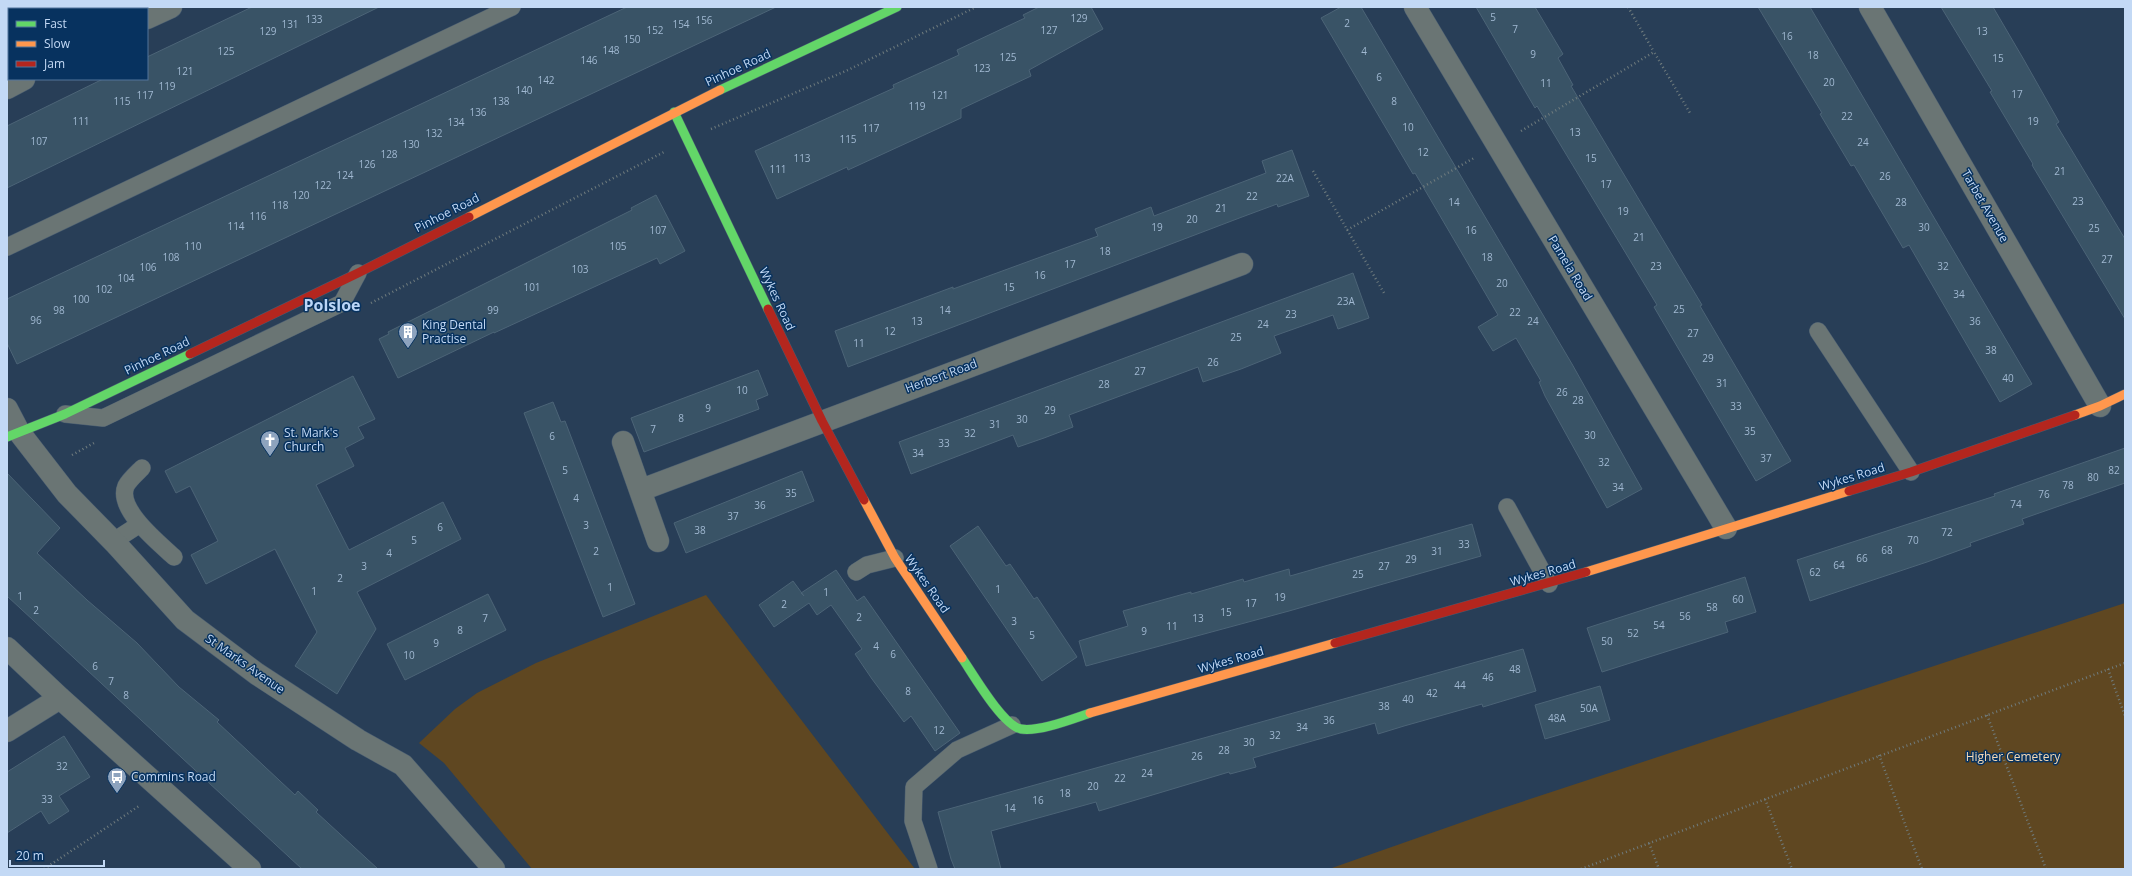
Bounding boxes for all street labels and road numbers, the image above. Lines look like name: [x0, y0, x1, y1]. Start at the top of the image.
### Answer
street label: Pinhoe Road: [702, 45, 773, 90]
street label: Tarbet Avenue: [1958, 166, 2013, 245]
street label: Pinhoe Road: [411, 189, 482, 236]
street label: Pamela Road: [1544, 232, 1597, 303]
street label: Wykes Road: [755, 265, 799, 333]
street label: Pinhoe Road: [121, 332, 192, 379]
street label: Herbert Road: [902, 355, 979, 396]
street label: Wykes Road: [1817, 459, 1887, 495]
street label: Wykes Road: [901, 551, 954, 616]
street label: Wykes Road: [1508, 555, 1578, 590]
street label: St Marks Avenue: [202, 630, 289, 697]
street label: Wykes Road: [1196, 642, 1266, 677]

